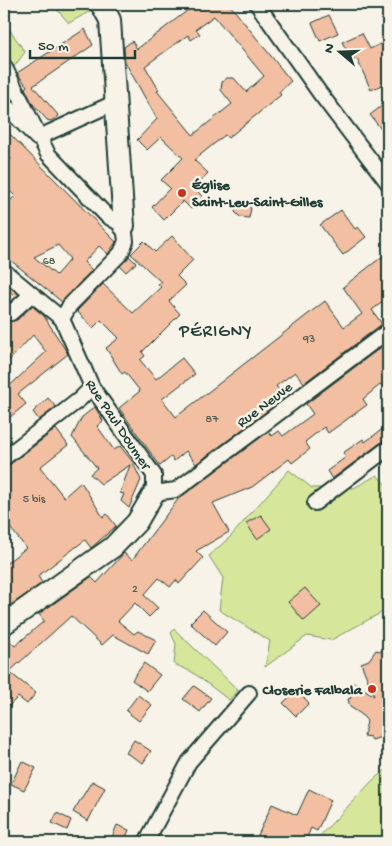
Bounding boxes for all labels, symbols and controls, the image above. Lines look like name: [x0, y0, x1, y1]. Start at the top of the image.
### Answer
scale bar: [30, 28, 135, 60]
north arrow: [314, 28, 364, 78]
text: 50 m: [38, 38, 69, 56]
text: N: [321, 41, 340, 56]
place label: Église Saint-Leu-Saint-Gilles: [192, 177, 324, 212]
marker: Église Saint-Leu-Saint-Gilles: [176, 187, 188, 199]
house number: 68: [43, 255, 56, 269]
district label: PÉRIGNY: [178, 322, 253, 343]
house number: 93: [302, 333, 315, 347]
street label: Rue Paul Doumer: [81, 377, 155, 475]
street label: Rue Neuve: [234, 379, 297, 432]
house number: 87: [206, 413, 219, 427]
house number: 5 bis: [23, 493, 46, 507]
house number: 2: [132, 583, 138, 597]
place label: Closerie Falbala: [261, 682, 363, 700]
marker: Closerie Falbala: [366, 683, 378, 695]

